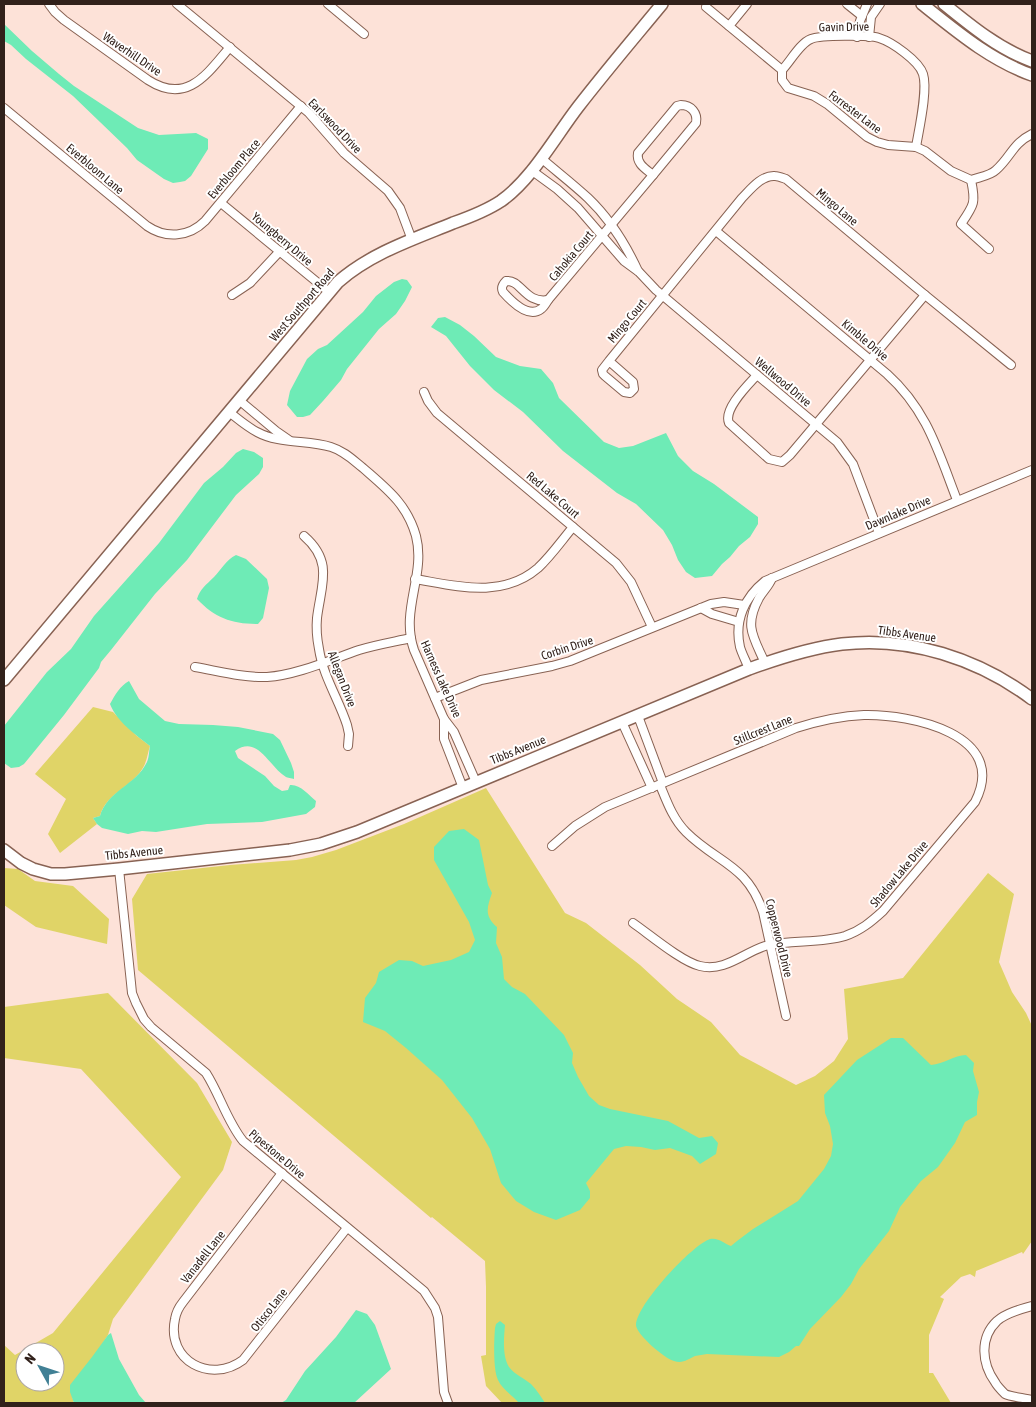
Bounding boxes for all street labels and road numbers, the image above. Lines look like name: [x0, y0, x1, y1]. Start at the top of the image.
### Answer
street label: Gavin Drive: [819, 20, 869, 34]
street label: Waverhill Drive: [100, 29, 164, 79]
street label: Forrester Lane: [826, 88, 884, 136]
street label: Earlswood Drive: [305, 96, 365, 156]
street label: Everbloom Place: [205, 136, 263, 202]
street label: Everbloom Lane: [63, 141, 127, 197]
street label: Mingo Lane: [813, 185, 861, 229]
street label: Youngberry Drive: [249, 209, 315, 269]
street label: Cahokia Court: [546, 228, 596, 284]
street label: West Southport Road: [267, 266, 337, 344]
street label: Mingo Court: [605, 296, 650, 346]
street label: Kimble Drive: [839, 317, 891, 363]
street label: Wellwood Drive: [752, 354, 814, 410]
street label: Red Lake Court: [524, 469, 583, 522]
street label: Dawnlake Drive: [863, 493, 933, 533]
street label: Tibbs Avenue: [877, 623, 937, 645]
street label: Corbin Drive: [539, 633, 595, 663]
street label: Harness Lake Drive: [418, 638, 464, 720]
street label: Allegan Drive: [325, 649, 359, 709]
street label: Stillcrest Lane: [732, 712, 794, 748]
street label: Tibbs Avenue: [488, 733, 548, 767]
street label: Shadow Lake Drive: [867, 838, 931, 910]
street label: Tibbs Avenue: [104, 843, 164, 863]
street label: Copperwood Drive: [762, 897, 796, 979]
street label: Pipestone Drive: [246, 1126, 308, 1182]
street label: Vanadell Lane: [178, 1228, 228, 1286]
street label: Otisco Lane: [248, 1286, 290, 1334]

